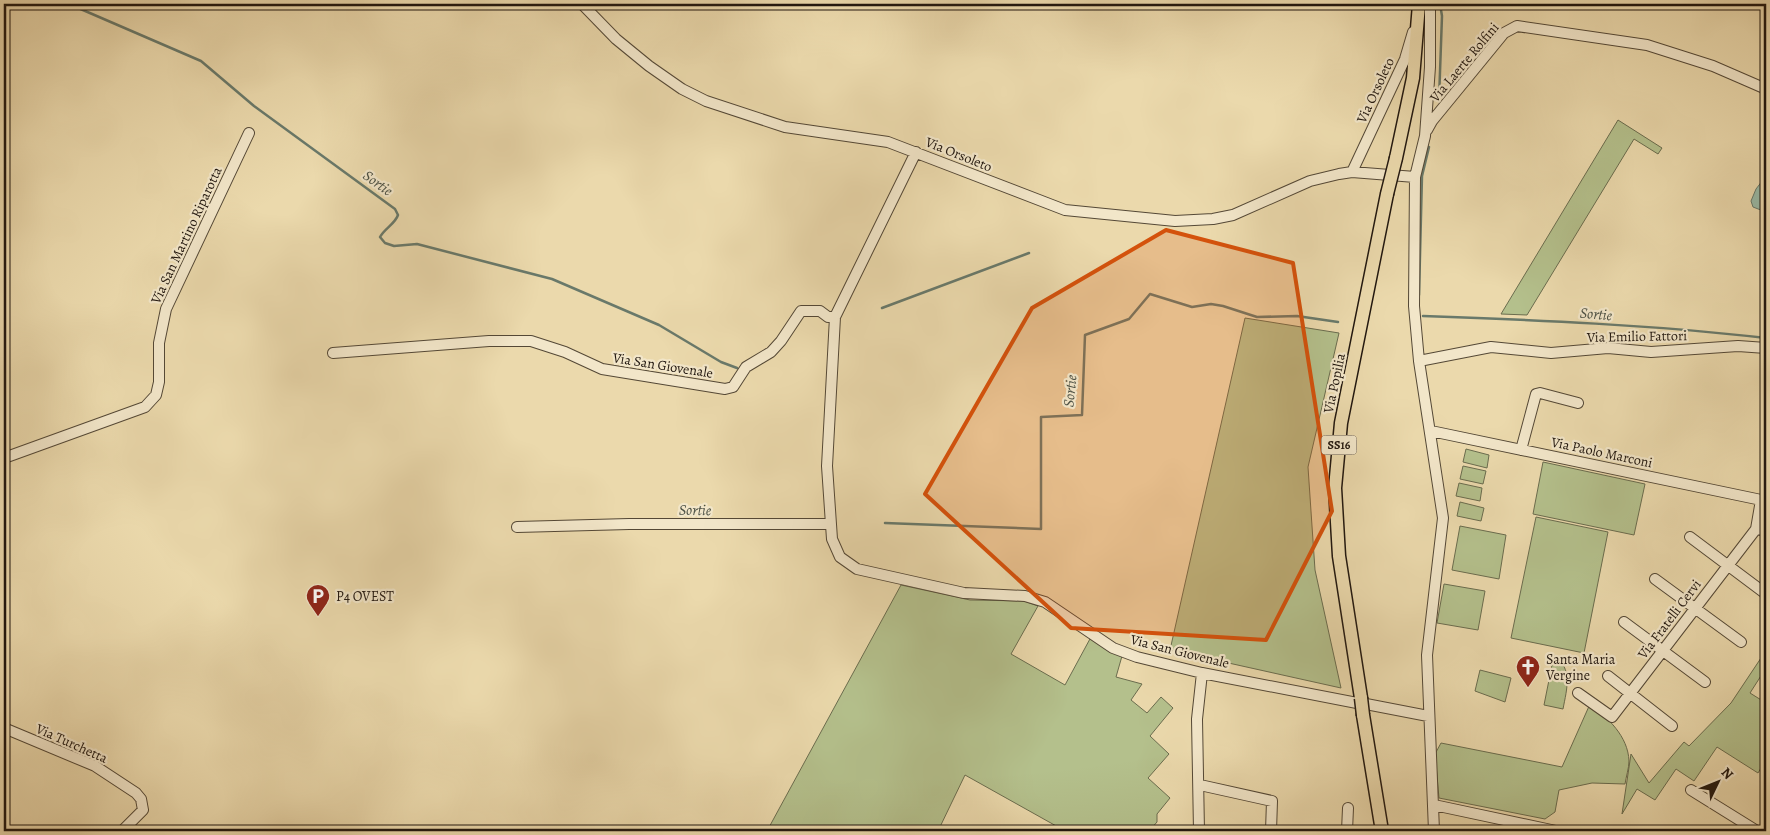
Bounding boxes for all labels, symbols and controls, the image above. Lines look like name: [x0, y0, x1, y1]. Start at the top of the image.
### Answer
street label: Via Laerte Rolfini: [1425, 18, 1503, 107]
street label: Via Orsoleto: [1352, 54, 1399, 127]
street label: Via Orsoleto: [922, 132, 995, 176]
street label: Via San Martino Riparotta: [146, 163, 227, 308]
water label: Sortie: [359, 165, 397, 201]
water label: Sortie: [1579, 303, 1614, 325]
street label: Via Emilio Fattori: [1586, 326, 1687, 347]
street label: Via San Giovenale: [610, 348, 714, 383]
street label: Via Popilia: [1319, 351, 1350, 416]
water label: Sortie: [1058, 373, 1082, 408]
street label: Via Paolo Marconi: [1549, 432, 1654, 473]
road number: SS16: [1322, 436, 1356, 454]
water label: Sortie: [679, 500, 712, 520]
street label: Via Fratelli Cervi: [1633, 576, 1706, 664]
parking icon: P4 OVEST: [305, 583, 331, 617]
place label: P4 OVEST: [336, 587, 394, 606]
street label: Via San Giovenale: [1127, 630, 1231, 673]
place label: Santa Maria Vergine: [1545, 650, 1616, 685]
church icon: Santa Maria Vergine: [1515, 654, 1541, 688]
street label: Via Turchetta: [32, 719, 111, 768]
north arrow: [1692, 758, 1742, 808]
text: N: [1717, 763, 1738, 784]

